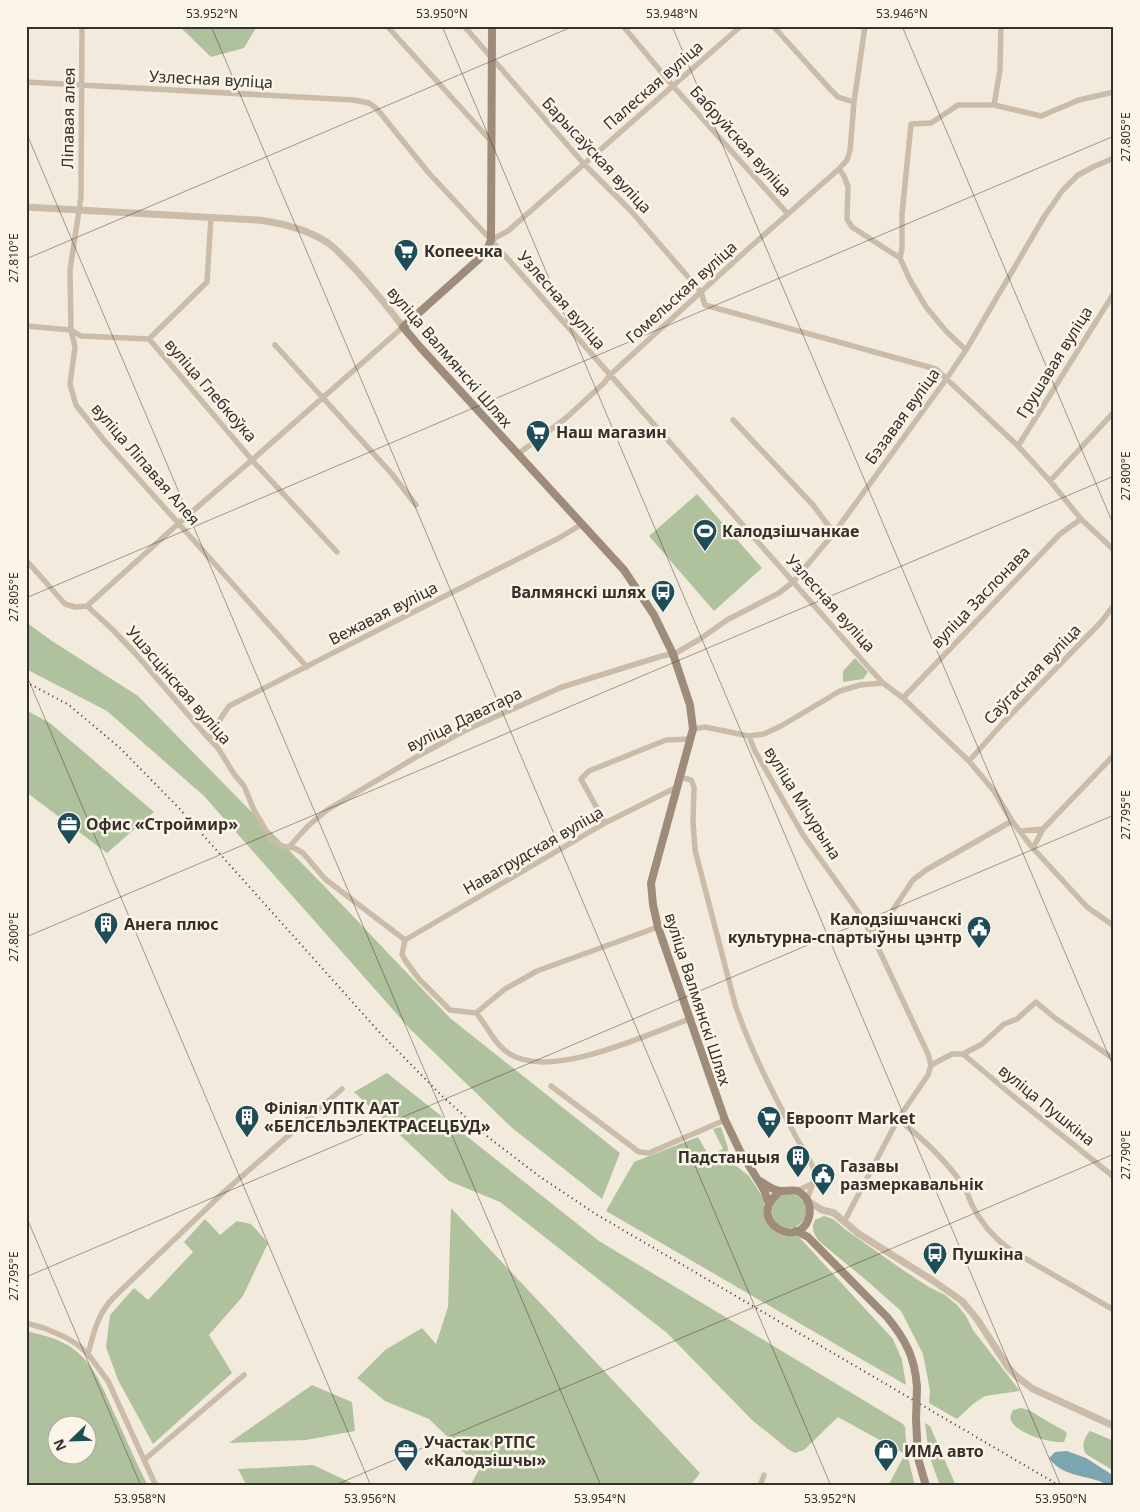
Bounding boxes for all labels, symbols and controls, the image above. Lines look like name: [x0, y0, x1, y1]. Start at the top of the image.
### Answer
text: 53.952°N: [186, 5, 238, 22]
text: 53.950°N: [416, 5, 468, 22]
text: 53.948°N: [646, 5, 698, 22]
text: 53.946°N: [876, 5, 928, 22]
street label: Палеская вуліца: [598, 35, 708, 135]
street label: Узлесная вуліца: [149, 65, 273, 93]
street label: Ліпавая алея: [56, 67, 80, 169]
street label: Бабруйская вуліца: [685, 81, 797, 201]
street label: Барысаўская вуліца: [537, 92, 657, 218]
text: 27.805°E: [1117, 112, 1134, 162]
text: 27.810°E: [5, 233, 22, 283]
street label: Гомельская вуліца: [621, 236, 741, 348]
supermarket icon: Копеечка: [393, 238, 419, 272]
place label: Копеечка: [424, 240, 503, 262]
street label: Узлесная вуліца: [513, 246, 611, 354]
street label: вуліца Валмянскі Шлях: [382, 282, 518, 433]
street label: Грушавая вуліца: [1011, 302, 1097, 422]
street label: вуліца Глебкоўка: [160, 334, 262, 446]
street label: Бэзавая вуліца: [860, 363, 944, 469]
street label: вуліца Ліпавая Алея: [87, 398, 205, 530]
supermarket icon: Наш магазин: [525, 419, 551, 453]
place label: Наш магазин: [556, 421, 667, 443]
text: 27.800°E: [1117, 451, 1134, 501]
sports icon: Калодзішчанкае: [692, 518, 718, 552]
place label: Калодзішчанкае: [722, 520, 859, 542]
street label: вуліца Заслонава: [925, 541, 1035, 653]
street label: Узлесная вуліца: [781, 550, 881, 656]
text: 27.805°E: [5, 572, 22, 622]
street label: Вежавая вуліца: [325, 576, 441, 650]
bus stop icon: Валмянскі шлях: [650, 579, 676, 613]
place label: Валмянскі шлях: [511, 581, 647, 603]
street label: Саўгасная вуліца: [978, 619, 1086, 729]
street label: Ушэсцінская вуліца: [121, 621, 237, 749]
street label: вуліца Даватара: [403, 682, 525, 756]
street label: вуліца Мічурына: [759, 742, 847, 864]
text: 27.795°E: [1117, 790, 1134, 840]
street label: Навагрудская вуліца: [459, 801, 607, 899]
office icon: Офис «Строймир»: [56, 811, 82, 845]
place label: Офис «Строймир»: [86, 813, 238, 835]
place label: Калодзішчанскі культурна-спартыўны цэнтр: [728, 908, 962, 948]
street label: вуліца Валмянскі Шлях: [660, 910, 737, 1089]
building icon: Анега плюс: [93, 911, 119, 945]
text: 27.800°E: [5, 912, 22, 962]
place label: Анега плюс: [124, 913, 219, 935]
public building icon: Калодзішчанскі культурна-спартыўны цэнтр: [966, 915, 992, 949]
street label: вуліца Пушкіна: [994, 1059, 1100, 1151]
place label: Філіял УПТК ААТ «БЕЛСЕЛЬЭЛЕКТРАСЕЦБУД»: [264, 1097, 491, 1137]
building icon: Філіял УПТК ААТ «БЕЛСЕЛЬЭЛЕКТРАСЕЦБУД»: [234, 1104, 260, 1138]
supermarket icon: Евроопт Market: [756, 1105, 782, 1139]
place label: Евроопт Market: [786, 1107, 915, 1129]
text: 27.790°E: [1117, 1130, 1134, 1180]
building icon: Падстанцыя: [785, 1144, 811, 1178]
place label: Падстанцыя: [678, 1146, 780, 1168]
place label: Газавы размеркавальнік: [840, 1155, 984, 1195]
public building icon: Газавы размеркавальнік: [810, 1162, 836, 1196]
bus stop icon: Пушкіна: [922, 1241, 948, 1275]
place label: Пушкіна: [952, 1243, 1023, 1265]
text: 27.795°E: [5, 1251, 22, 1301]
north arrow: [48, 1414, 98, 1464]
place label: Участак РТПС «Калодзішчы»: [424, 1431, 546, 1471]
text: N: [49, 1436, 71, 1454]
office icon: Участак РТПС «Калодзішчы»: [393, 1438, 419, 1472]
shop icon: ИМА авто: [873, 1438, 899, 1472]
place label: ИМА авто: [904, 1440, 984, 1462]
text: 53.958°N: [114, 1490, 166, 1507]
text: 53.956°N: [344, 1490, 396, 1507]
text: 53.954°N: [574, 1490, 626, 1507]
text: 53.952°N: [804, 1490, 856, 1507]
text: 53.950°N: [1035, 1490, 1087, 1507]

